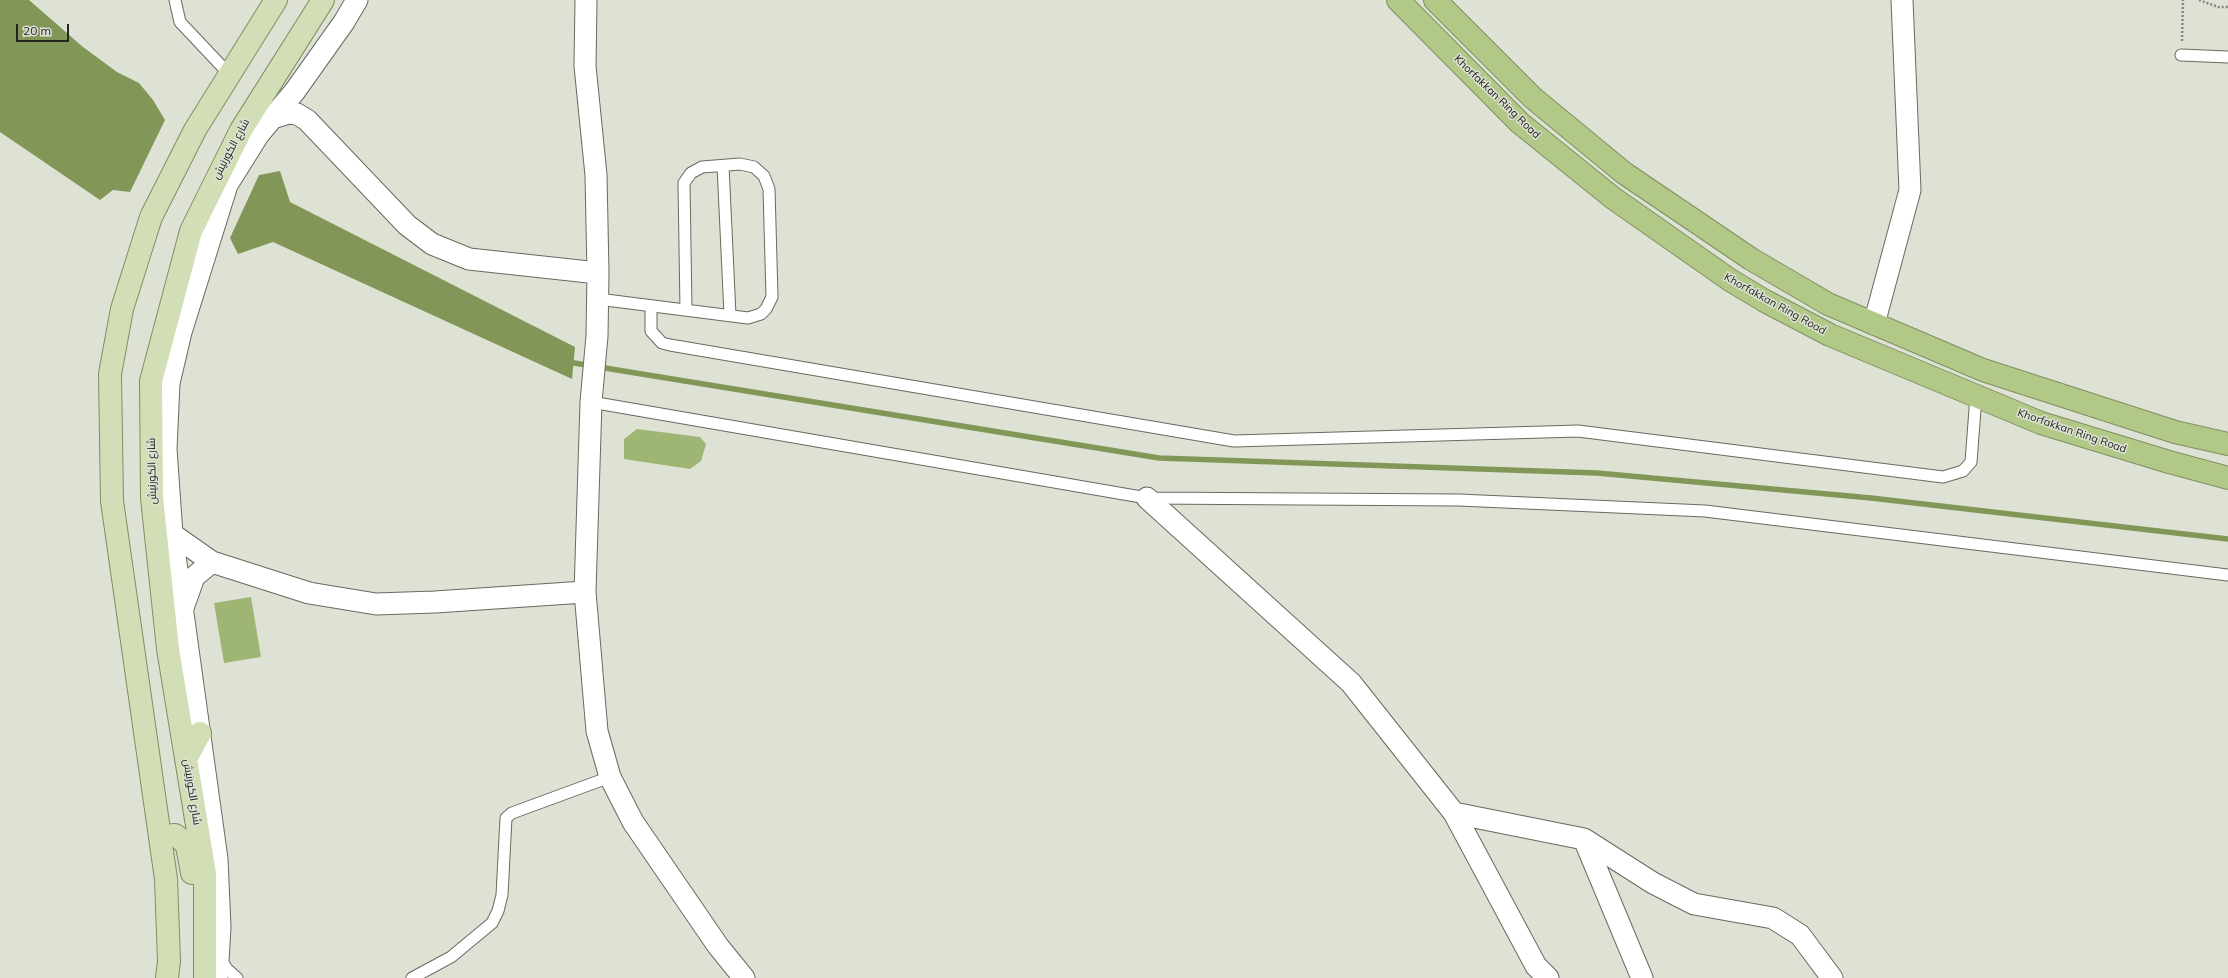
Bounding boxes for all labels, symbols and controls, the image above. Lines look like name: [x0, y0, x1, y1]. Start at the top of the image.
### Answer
scale bar: [18, 16, 71, 42]
text: 20 m: [23, 23, 51, 38]
street label: Khorfakkan Ring Road: [1451, 52, 1543, 142]
street label: شارع الكورنيش: [210, 117, 252, 181]
street label: Khorfakkan Ring Road: [1722, 270, 1828, 338]
street label: Khorfakkan Ring Road: [2016, 406, 2128, 456]
street label: شارع الكورنيش: [145, 438, 159, 504]
street label: شارع الكورنيش: [180, 758, 204, 826]

